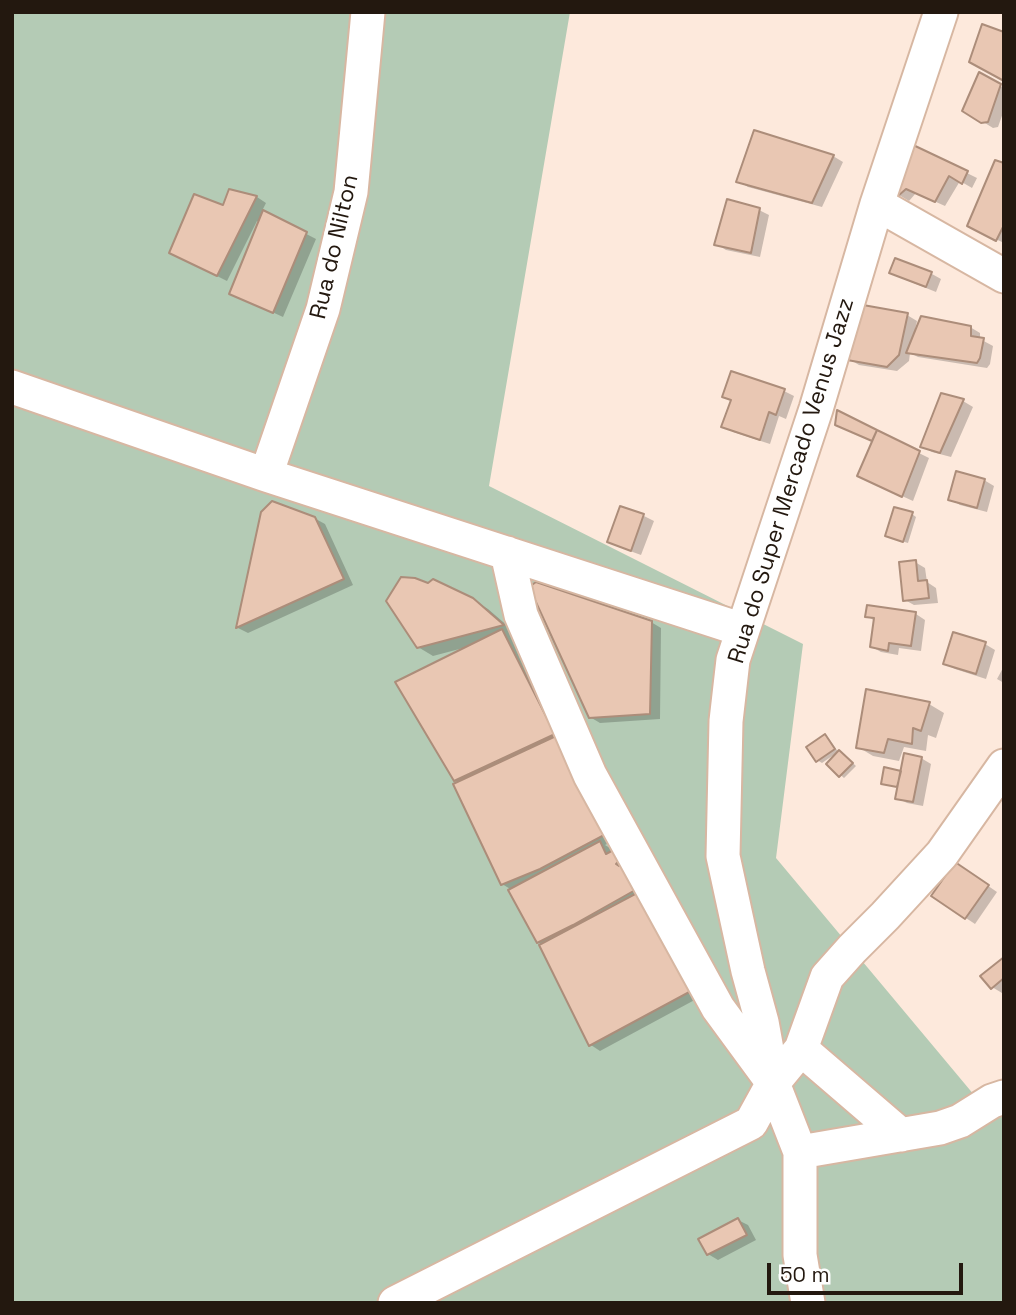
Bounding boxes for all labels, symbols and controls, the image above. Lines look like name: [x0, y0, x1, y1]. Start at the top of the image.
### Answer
street label: Rua do Nilton: [305, 172, 365, 322]
street label: Rua do Super Mercado Venus Jazz: [723, 295, 861, 667]
scale bar: [771, 1248, 967, 1292]
text: 50 m: [780, 1261, 830, 1288]

